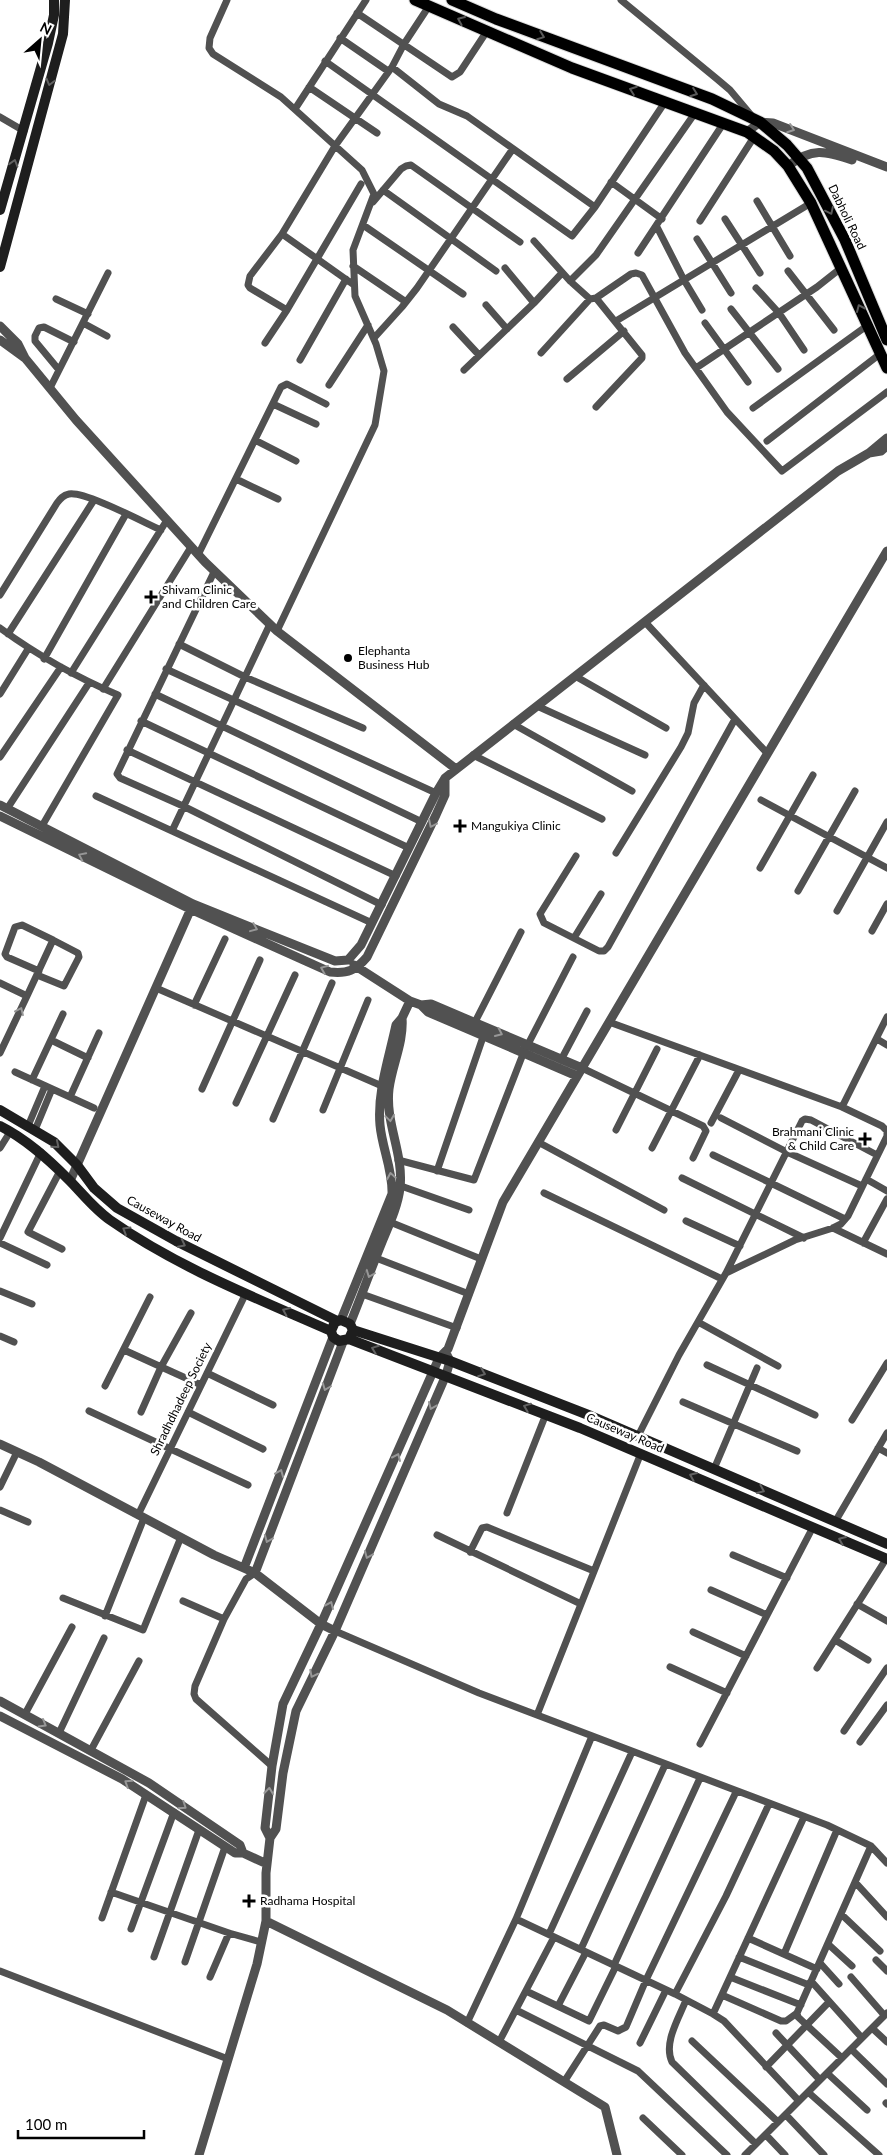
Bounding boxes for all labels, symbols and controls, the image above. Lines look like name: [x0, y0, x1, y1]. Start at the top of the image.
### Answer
north arrow: [15, 15, 65, 65]
one-way arrow: [457, 15, 466, 26]
text: N: [37, 18, 55, 38]
one-way arrow: [537, 30, 545, 40]
one-way arrow: [45, 77, 56, 86]
one-way arrow: [629, 86, 638, 96]
one-way arrow: [689, 87, 698, 97]
one-way arrow: [786, 123, 794, 133]
one-way arrow: [9, 160, 19, 168]
street label: Dabholi Road: [825, 182, 870, 252]
one-way arrow: [824, 206, 834, 215]
one-way arrow: [855, 304, 866, 313]
place label: Shivam Clinic and Children Care: [162, 582, 256, 611]
marker: Shivam Clinic and Children Care: [144, 590, 158, 604]
place label: Elephanta Business Hub: [358, 643, 430, 672]
marker: Elephanta Business Hub: [342, 652, 354, 664]
place label: Mangukiya Clinic: [471, 818, 561, 833]
one-way arrow: [427, 819, 438, 828]
marker: Mangukiya Clinic: [453, 819, 467, 833]
one-way arrow: [78, 852, 87, 862]
one-way arrow: [249, 922, 258, 933]
one-way arrow: [321, 965, 329, 975]
one-way arrow: [13, 1007, 24, 1016]
one-way arrow: [494, 1027, 503, 1038]
one-way arrow: [384, 1114, 395, 1122]
place label: Brahmani Clinic & Child Care: [772, 1124, 854, 1153]
marker: Brahmani Clinic & Child Care: [858, 1132, 872, 1146]
one-way arrow: [50, 1140, 59, 1149]
one-way arrow: [386, 1172, 396, 1181]
street label: Causeway Road: [124, 1192, 204, 1245]
one-way arrow: [122, 1226, 131, 1236]
one-way arrow: [177, 1238, 186, 1248]
one-way arrow: [365, 1269, 376, 1278]
one-way arrow: [282, 1307, 291, 1318]
street label: Shradhdhadeep Society: [147, 1339, 215, 1458]
one-way arrow: [371, 1345, 380, 1355]
one-way arrow: [477, 1367, 486, 1377]
one-way arrow: [322, 1382, 332, 1391]
one-way arrow: [428, 1401, 439, 1410]
one-way arrow: [523, 1403, 532, 1413]
street label: Causeway Road: [584, 1409, 666, 1456]
one-way arrow: [390, 1453, 401, 1462]
one-way arrow: [273, 1469, 284, 1478]
one-way arrow: [689, 1471, 698, 1482]
one-way arrow: [756, 1483, 765, 1494]
one-way arrow: [264, 1534, 275, 1543]
one-way arrow: [838, 1536, 847, 1547]
one-way arrow: [363, 1550, 374, 1559]
one-way arrow: [324, 1601, 334, 1610]
one-way arrow: [309, 1669, 319, 1678]
one-way arrow: [38, 1717, 47, 1727]
one-way arrow: [124, 1780, 133, 1789]
one-way arrow: [263, 1787, 274, 1795]
one-way arrow: [177, 1800, 187, 1809]
place label: Radhama Hospital: [260, 1893, 355, 1908]
marker: Radhama Hospital: [242, 1894, 256, 1908]
scale bar: [18, 2108, 144, 2140]
text: 100 m: [25, 2115, 67, 2133]

